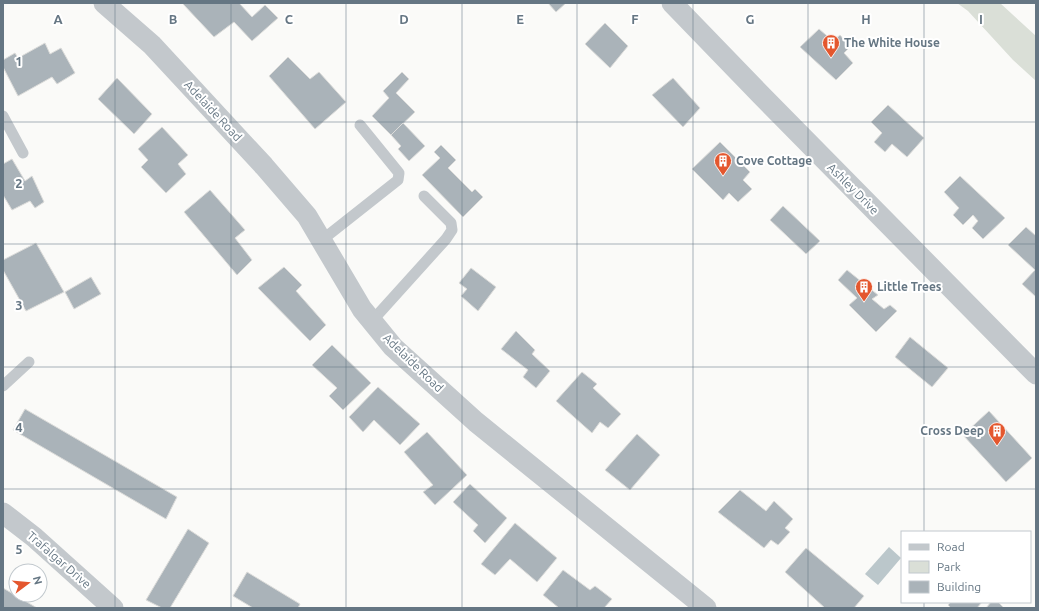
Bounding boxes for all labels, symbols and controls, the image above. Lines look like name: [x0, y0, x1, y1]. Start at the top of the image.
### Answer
text: A: [53, 12, 63, 26]
text: B: [169, 12, 178, 26]
text: C: [285, 12, 294, 26]
text: D: [399, 12, 409, 26]
text: E: [516, 12, 524, 26]
text: F: [631, 12, 639, 26]
text: G: [746, 12, 755, 26]
text: H: [861, 12, 871, 26]
text: I: [979, 12, 983, 26]
building icon: The White House: [821, 33, 841, 58]
place label: The White House: [844, 36, 940, 49]
text: 1: [15, 54, 23, 68]
street label: Adelaide Road: [182, 78, 245, 144]
building icon: Cove Cottage: [713, 151, 733, 176]
place label: Cove Cottage: [736, 154, 812, 167]
street label: Ashley Drive: [825, 160, 882, 217]
text: 2: [15, 176, 23, 190]
building icon: Little Trees: [854, 277, 874, 302]
place label: Little Trees: [877, 280, 942, 293]
text: 3: [15, 298, 23, 312]
street label: Adelaide Road: [381, 331, 446, 394]
text: 4: [15, 420, 23, 434]
building icon: Cross Deep: [987, 421, 1007, 446]
place label: Cross Deep: [920, 424, 984, 437]
street label: Trafalgar Drive: [25, 529, 94, 591]
legend: [901, 531, 1031, 603]
text: Road: [937, 540, 965, 553]
text: 5: [15, 542, 23, 556]
text: Park: [937, 560, 961, 573]
north arrow: [8, 563, 48, 603]
text: N: [31, 575, 45, 586]
text: Building: [937, 580, 981, 593]

